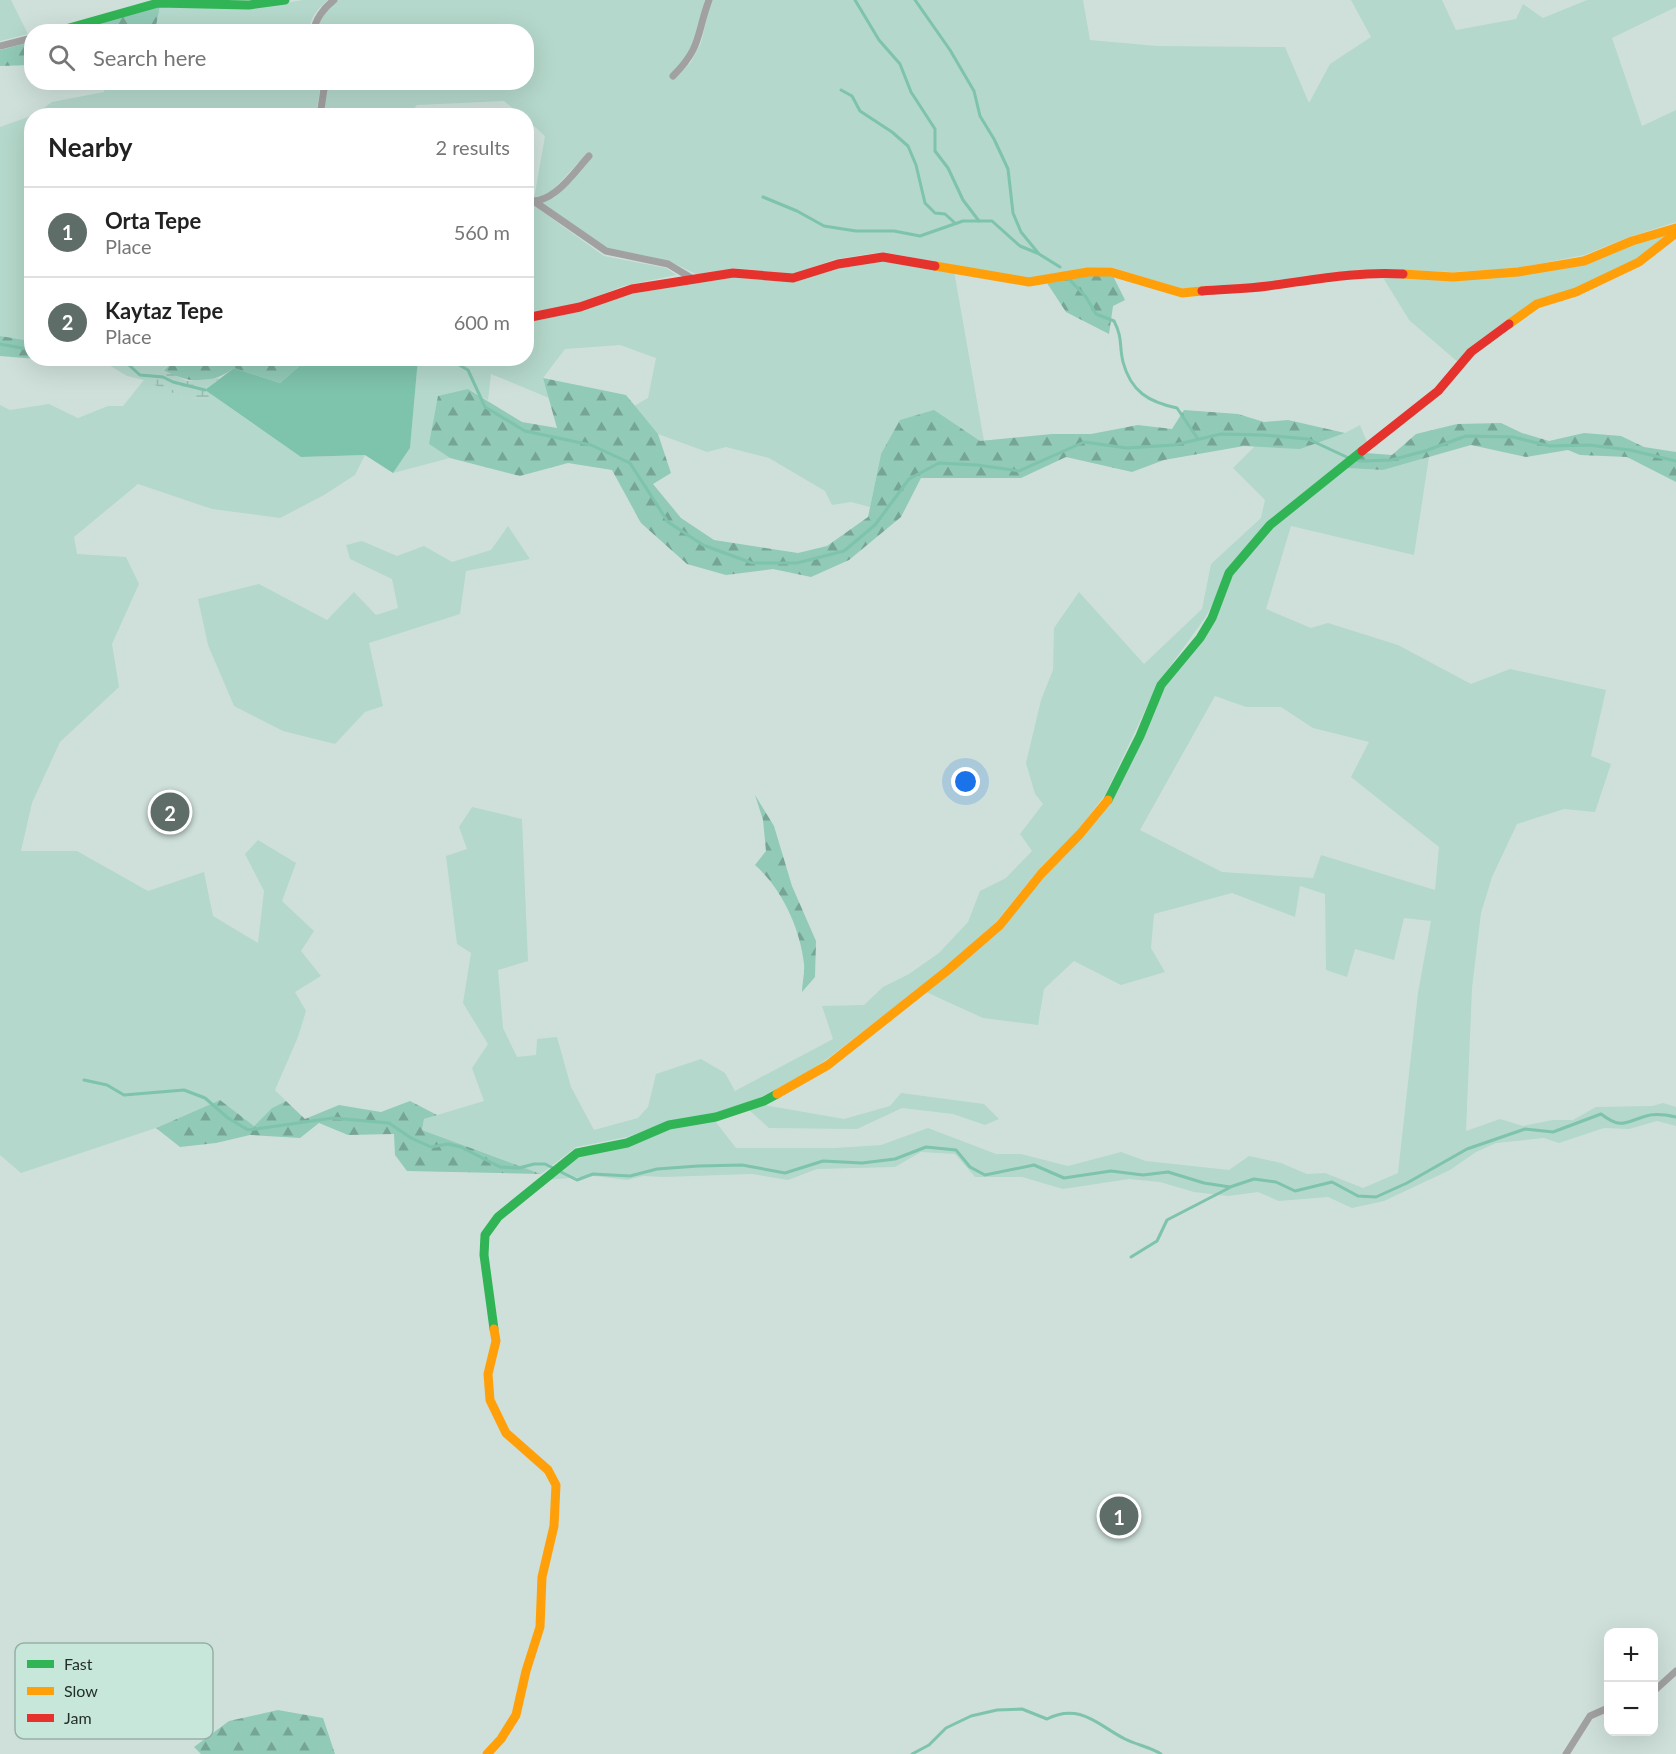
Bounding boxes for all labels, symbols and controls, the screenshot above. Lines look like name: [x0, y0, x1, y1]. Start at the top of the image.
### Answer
search box: [24, 24, 534, 90]
icon: search: [45, 41, 78, 74]
text: Search here: [93, 44, 206, 71]
text: Nearby: [48, 131, 133, 163]
text: 2 results: [435, 135, 510, 159]
text: Orta Tepe: [105, 207, 201, 234]
text: 1: [62, 220, 73, 244]
text: 560 m: [454, 220, 510, 244]
text: Place: [105, 234, 152, 258]
text: Kaytaz Tepe: [105, 297, 223, 324]
text: 2: [62, 310, 73, 334]
text: 600 m: [454, 310, 510, 334]
text: Place: [105, 324, 152, 348]
your location: [951, 767, 980, 796]
pin: 2: [150, 790, 190, 834]
pin: 1: [1100, 1494, 1138, 1538]
map controls: [1604, 1628, 1658, 1736]
button: +: [1604, 1628, 1658, 1682]
legend: [15, 1643, 213, 1739]
text: Fast: [64, 1654, 93, 1673]
text: Slow: [64, 1681, 98, 1700]
button: −: [1604, 1682, 1658, 1736]
text: Jam: [64, 1708, 92, 1727]

